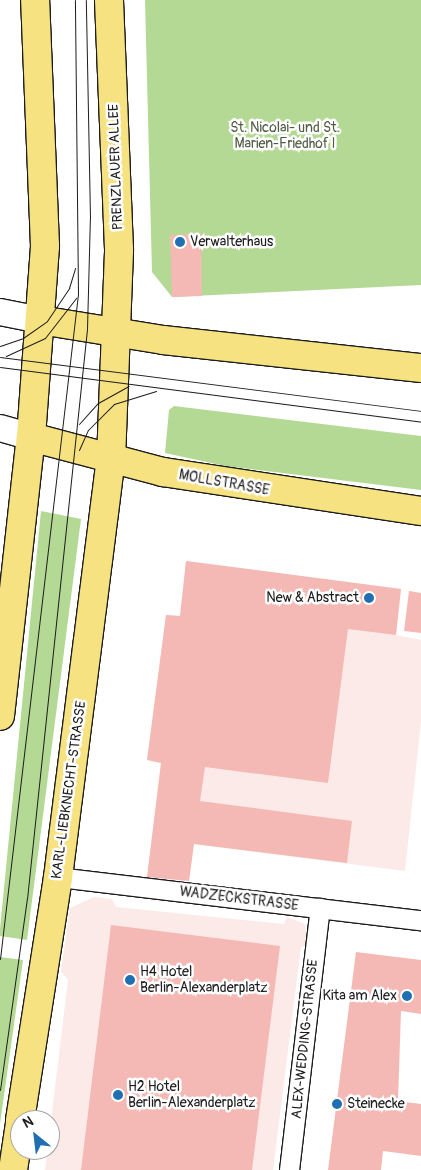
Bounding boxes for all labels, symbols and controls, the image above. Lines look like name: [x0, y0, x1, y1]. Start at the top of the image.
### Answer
street label: PRENZLAUER ALLEE: [105, 103, 127, 231]
park label: St. Nicolai- und St. Marien-Friedhof I: [230, 120, 340, 152]
place label: Verwalterhaus: [190, 234, 273, 250]
marker: Verwalterhaus: [174, 236, 186, 248]
street label: MOLLSTRASSE: [177, 467, 271, 499]
place label: New & Abstract: [266, 590, 359, 606]
marker: New & Abstract: [363, 592, 375, 604]
street label: KARL-LIEBKNECHT-STRASSE: [48, 700, 90, 880]
street label: WADZECKSTRASSE: [179, 883, 299, 915]
street label: ALEX-WEDDING-STRASSE: [288, 958, 322, 1120]
place label: H4 Hotel Berlin-Alexanderplatz: [140, 964, 268, 996]
marker: H4 Hotel Berlin-Alexanderplatz: [124, 974, 136, 986]
place label: Kita am Alex: [323, 988, 397, 1004]
marker: Kita am Alex: [401, 990, 413, 1002]
place label: H2 Hotel Berlin-Alexanderplatz: [128, 1079, 256, 1112]
marker: H2 Hotel Berlin-Alexanderplatz: [112, 1089, 124, 1101]
place label: Steinecke: [347, 1096, 405, 1112]
marker: Steinecke: [331, 1098, 343, 1110]
north arrow: [10, 1110, 60, 1160]
text: N: [20, 1113, 36, 1132]

